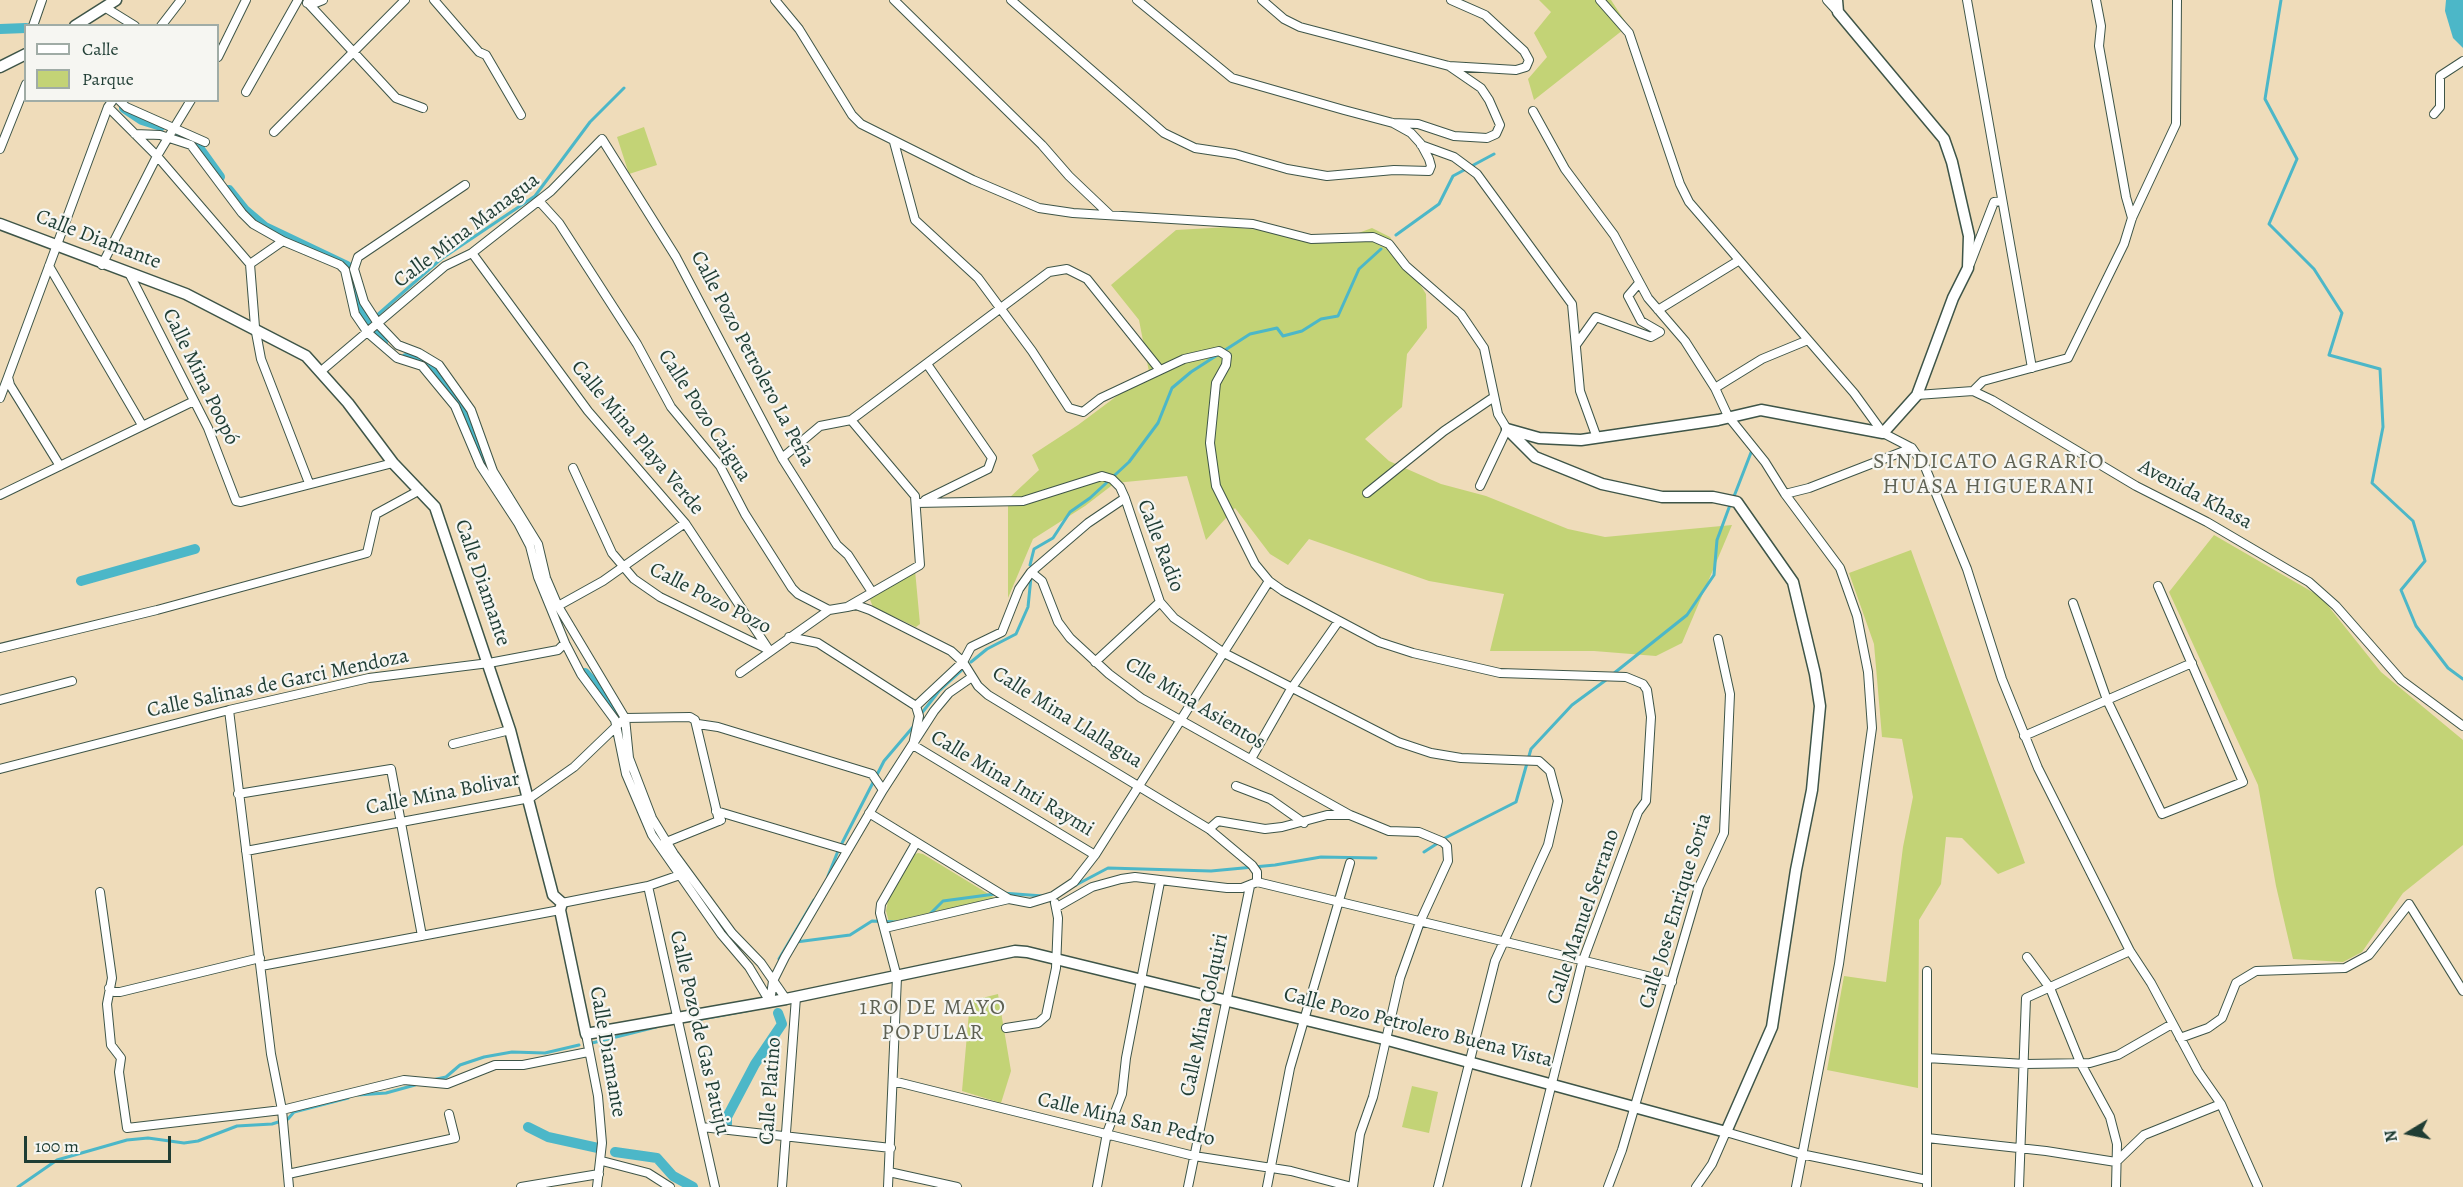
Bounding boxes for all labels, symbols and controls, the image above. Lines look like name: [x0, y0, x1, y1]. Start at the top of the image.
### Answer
legend: [24, 24, 219, 102]
text: Calle: [82, 37, 119, 61]
text: Parque: [82, 67, 134, 91]
street label: Calle Mina Managua: [389, 168, 545, 294]
street label: Calle Diamante: [32, 205, 164, 275]
street label: Calle Pozo Petrolero La Peña: [684, 247, 820, 471]
street label: Calle Mina Poopó: [156, 305, 244, 449]
street label: Calle Pozo Caigua: [652, 345, 756, 487]
street label: Calle Mina Playa Verde: [565, 356, 709, 520]
district label: SINDICATO AGRARIO HUASA HIGUERANI: [1873, 450, 2105, 502]
street label: Avenida Khasa: [2134, 454, 2256, 536]
street label: Calle Radio: [1131, 496, 1189, 596]
street label: Calle Diamante: [449, 516, 515, 650]
street label: Calle Pozo Pozo: [645, 558, 775, 640]
street label: Calle Salinas de Garci Mendoza: [145, 644, 411, 724]
street label: Clle Mina Asientos: [1120, 652, 1270, 756]
street label: Calle Mina Llallagua: [987, 661, 1147, 775]
street label: Calle Mina Inti Raymi: [926, 725, 1098, 843]
street label: Calle Mina Bolivar: [364, 767, 522, 821]
street label: Calle Jose Enrique Soria: [1634, 810, 1718, 1012]
street label: Calle Manuel Serrano: [1542, 826, 1626, 1008]
street label: Calle Pozo de Gas Patuju: [663, 928, 735, 1138]
street label: Calle Mina Colquiri: [1175, 931, 1235, 1099]
street label: Calle Pozo Petrolero Buena Vista: [1281, 982, 1555, 1074]
street label: Calle Diamante: [583, 985, 631, 1119]
district label: 1RO DE MAYO POPULAR: [860, 996, 1006, 1048]
street label: Calle Platino: [755, 1036, 787, 1146]
street label: Calle Mina San Pedro: [1035, 1087, 1217, 1153]
north arrow: [2379, 1103, 2439, 1163]
scale bar: [27, 1124, 174, 1162]
text: N: [2379, 1128, 2403, 1144]
text: 100 m: [35, 1134, 79, 1158]

